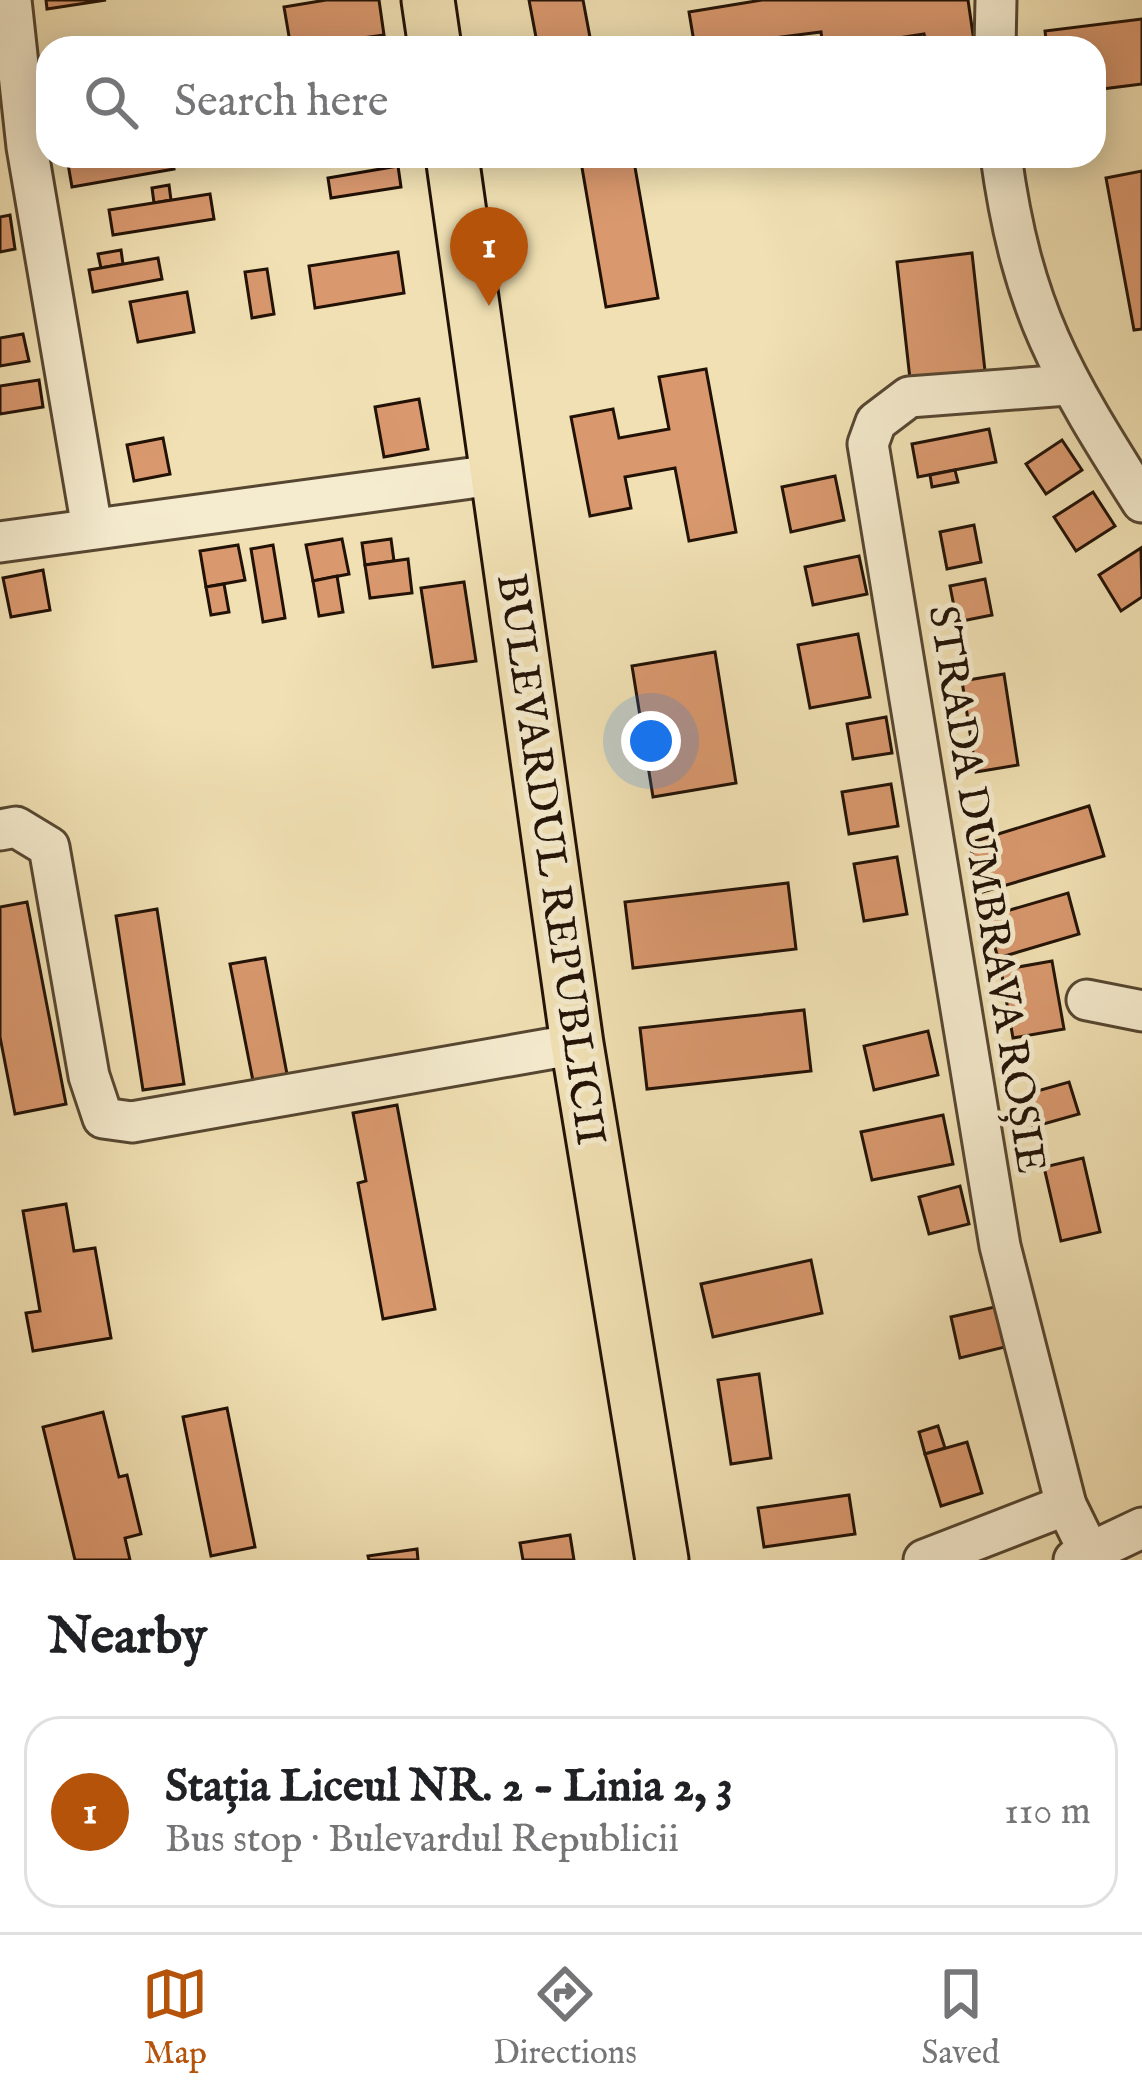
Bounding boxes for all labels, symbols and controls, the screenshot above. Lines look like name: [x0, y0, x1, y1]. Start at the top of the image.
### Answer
search box: [36, 36, 1106, 168]
icon: search: [78, 69, 144, 135]
text: Search here: [174, 74, 388, 131]
pin: 1: [450, 207, 528, 306]
street label: BULEVARDUL REPUBLICII: [483, 570, 616, 1149]
street label: STRADA DUMBRAVA ROȘIE: [914, 602, 1057, 1177]
your location: [621, 711, 681, 771]
text: Nearby: [48, 1606, 207, 1671]
text: Stația Liceul NR. 2 - Linia 2, 3: [165, 1759, 733, 1816]
text: 1: [83, 1788, 97, 1837]
text: 110 m: [1004, 1788, 1091, 1837]
text: Bus stop · Bulevardul Republicii: [165, 1816, 679, 1865]
tab: Map: [142, 1961, 208, 2075]
tab: Directions: [493, 1961, 637, 2075]
tab: Saved: [922, 1961, 1000, 2075]

